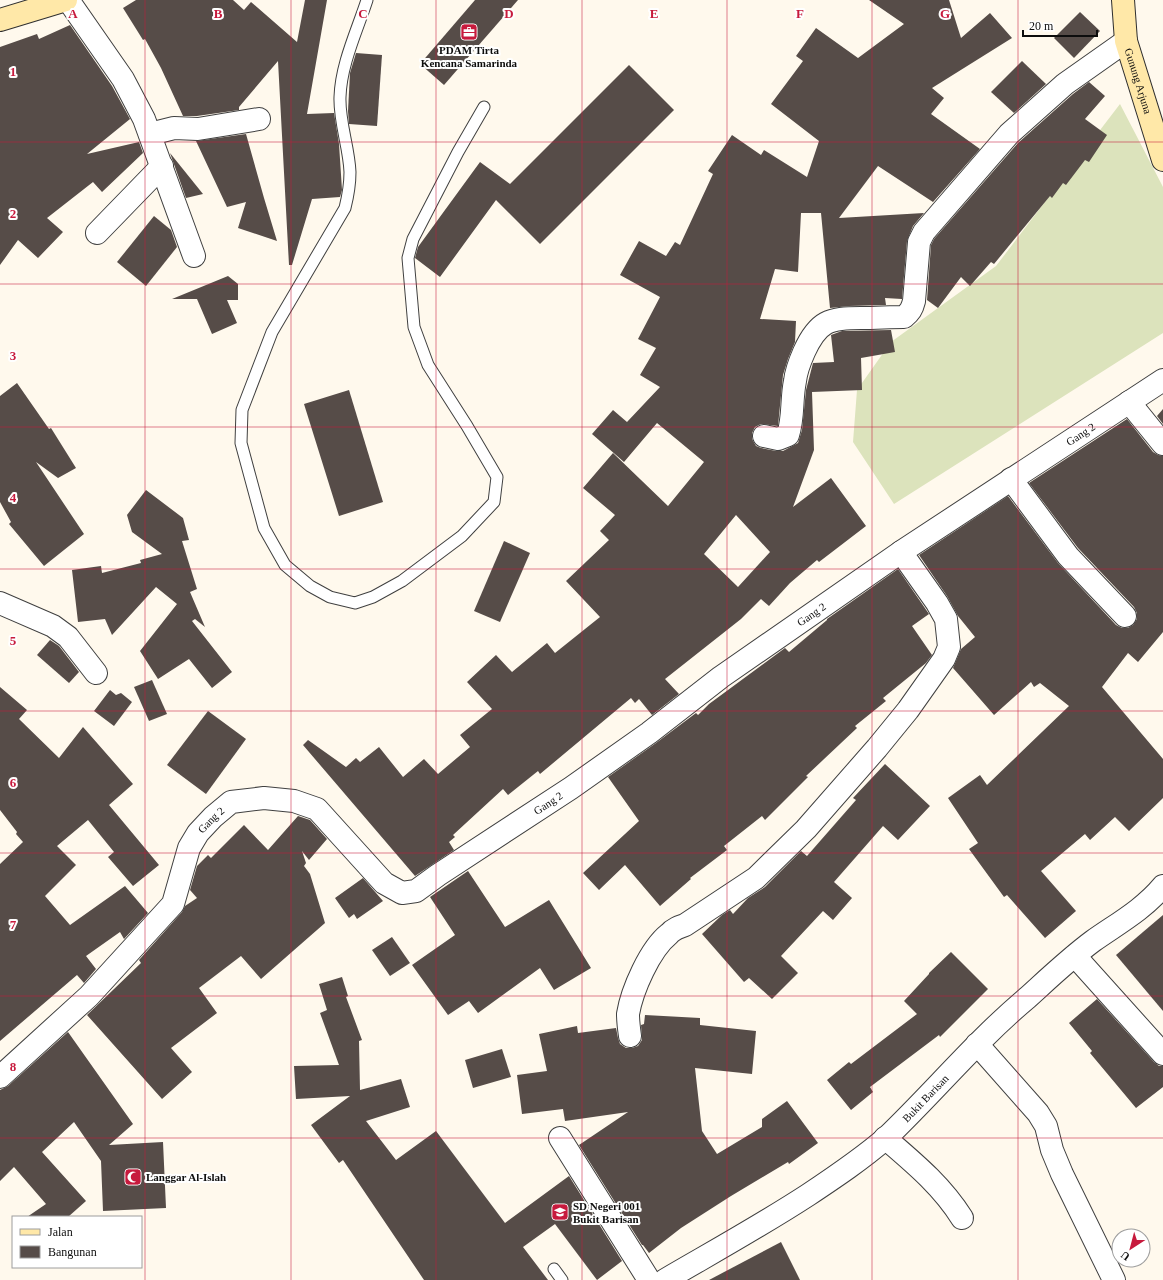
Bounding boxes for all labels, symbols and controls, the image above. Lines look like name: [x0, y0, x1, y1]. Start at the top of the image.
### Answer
text: A: [68, 6, 78, 21]
text: B: [214, 6, 223, 21]
text: C: [358, 6, 368, 21]
text: D: [504, 6, 514, 21]
text: E: [650, 6, 658, 21]
text: F: [796, 6, 804, 21]
text: G: [940, 6, 950, 21]
scale bar: [1023, 12, 1097, 38]
text: 20 m: [1029, 19, 1054, 33]
office icon: PDAM Tirta Kencana Samarinda: [459, 22, 479, 42]
place label: PDAM Tirta Kencana Samarinda: [421, 44, 518, 69]
street label: Gunung Arjuna: [1123, 47, 1154, 115]
text: 1: [10, 64, 16, 79]
text: 2: [10, 206, 16, 221]
text: 3: [10, 348, 17, 363]
street label: Gang 2: [1064, 420, 1097, 448]
text: 4: [10, 490, 17, 505]
street label: Gang 2: [795, 600, 828, 628]
text: 5: [10, 633, 17, 648]
text: 6: [10, 775, 17, 790]
street label: Gang 2: [531, 789, 565, 817]
street label: Gang 2: [195, 804, 226, 835]
text: 7: [10, 917, 17, 932]
text: 8: [10, 1059, 17, 1074]
street label: Bukit Barisan: [900, 1072, 951, 1124]
mosque icon: Langgar Al-Islah: [123, 1167, 143, 1187]
place label: Langgar Al-Islah: [146, 1171, 226, 1183]
place label: SD Negeri 001 Bukit Barisan: [573, 1200, 640, 1225]
school or university icon: SD Negeri 001 Bukit Barisan: [550, 1202, 570, 1222]
legend: [12, 1216, 142, 1268]
text: Jalan: [48, 1225, 73, 1239]
north arrow: [1111, 1228, 1151, 1268]
text: Bangunan: [48, 1245, 97, 1259]
text: U: [1118, 1249, 1132, 1263]

